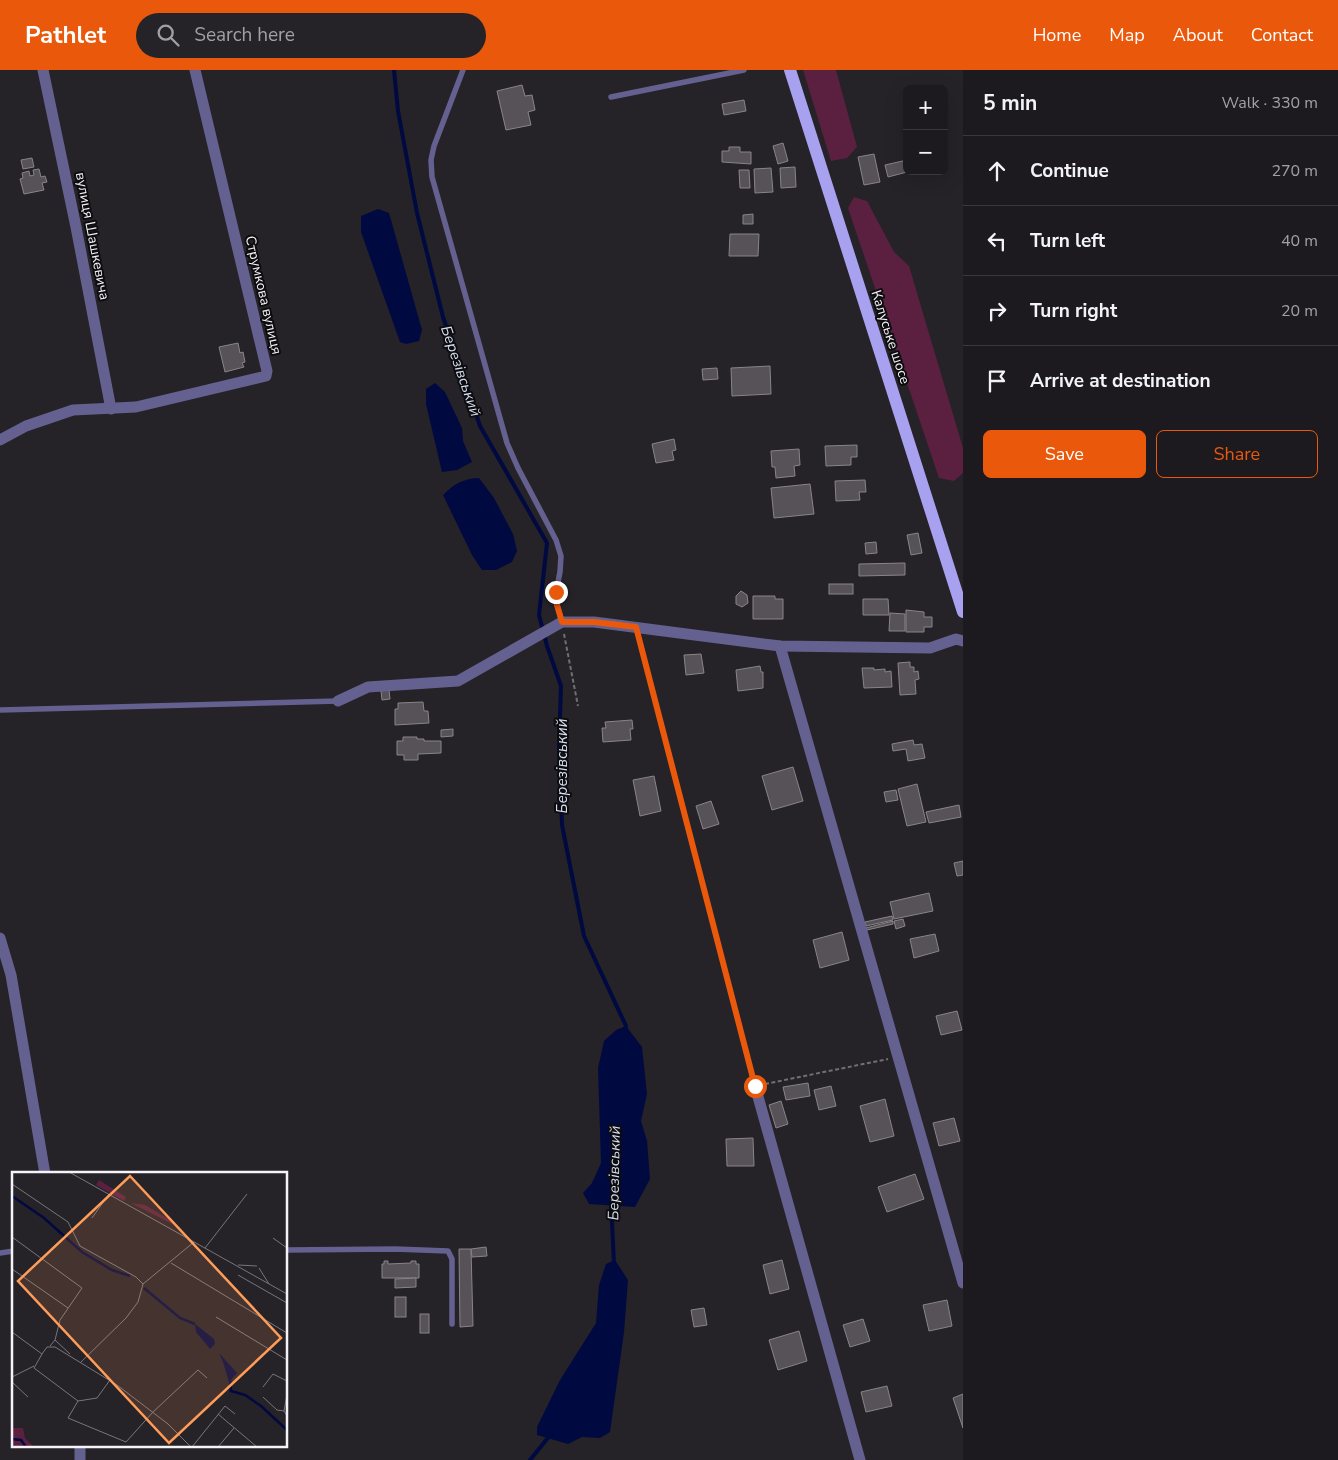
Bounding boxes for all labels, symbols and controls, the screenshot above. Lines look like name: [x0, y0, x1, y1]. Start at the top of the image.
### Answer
search box: [136, 13, 486, 58]
text: Pathlet: [25, 19, 106, 51]
icon: search: [154, 21, 182, 49]
text: Search here: [194, 22, 295, 48]
text: Home: [1033, 23, 1081, 47]
text: Map: [1109, 23, 1145, 47]
text: About: [1173, 23, 1223, 47]
text: Contact: [1251, 23, 1313, 47]
map controls: [903, 85, 948, 175]
button: +: [903, 85, 948, 130]
text: 5 min: [983, 89, 1037, 117]
text: Walk · 330 m: [1222, 92, 1318, 114]
button: −: [903, 130, 948, 175]
icon: ahead: [983, 157, 1011, 185]
text: Continue: [1030, 158, 1109, 184]
text: 270 m: [1271, 160, 1318, 182]
street label: вулиця Шашкевича: [71, 171, 114, 302]
icon: left: [983, 227, 1011, 255]
text: Turn left: [1030, 228, 1105, 254]
text: 40 m: [1281, 230, 1318, 252]
street label: Струмкова вулиця: [241, 234, 286, 356]
street label: Калуське шосе: [866, 288, 915, 387]
icon: right: [983, 297, 1011, 325]
text: Turn right: [1030, 298, 1117, 324]
text: 20 m: [1281, 300, 1318, 322]
water label: Березівський: [436, 323, 486, 419]
icon: arrive: [983, 367, 1011, 395]
text: Arrive at destination: [1030, 368, 1211, 394]
button: Save: [983, 430, 1146, 478]
button: Share: [1156, 430, 1318, 478]
route end: [545, 581, 568, 604]
water label: Березівський: [552, 718, 572, 813]
route start: [744, 1075, 767, 1098]
water label: Березівський: [603, 1125, 625, 1221]
inset map: [12, 1172, 288, 1448]

